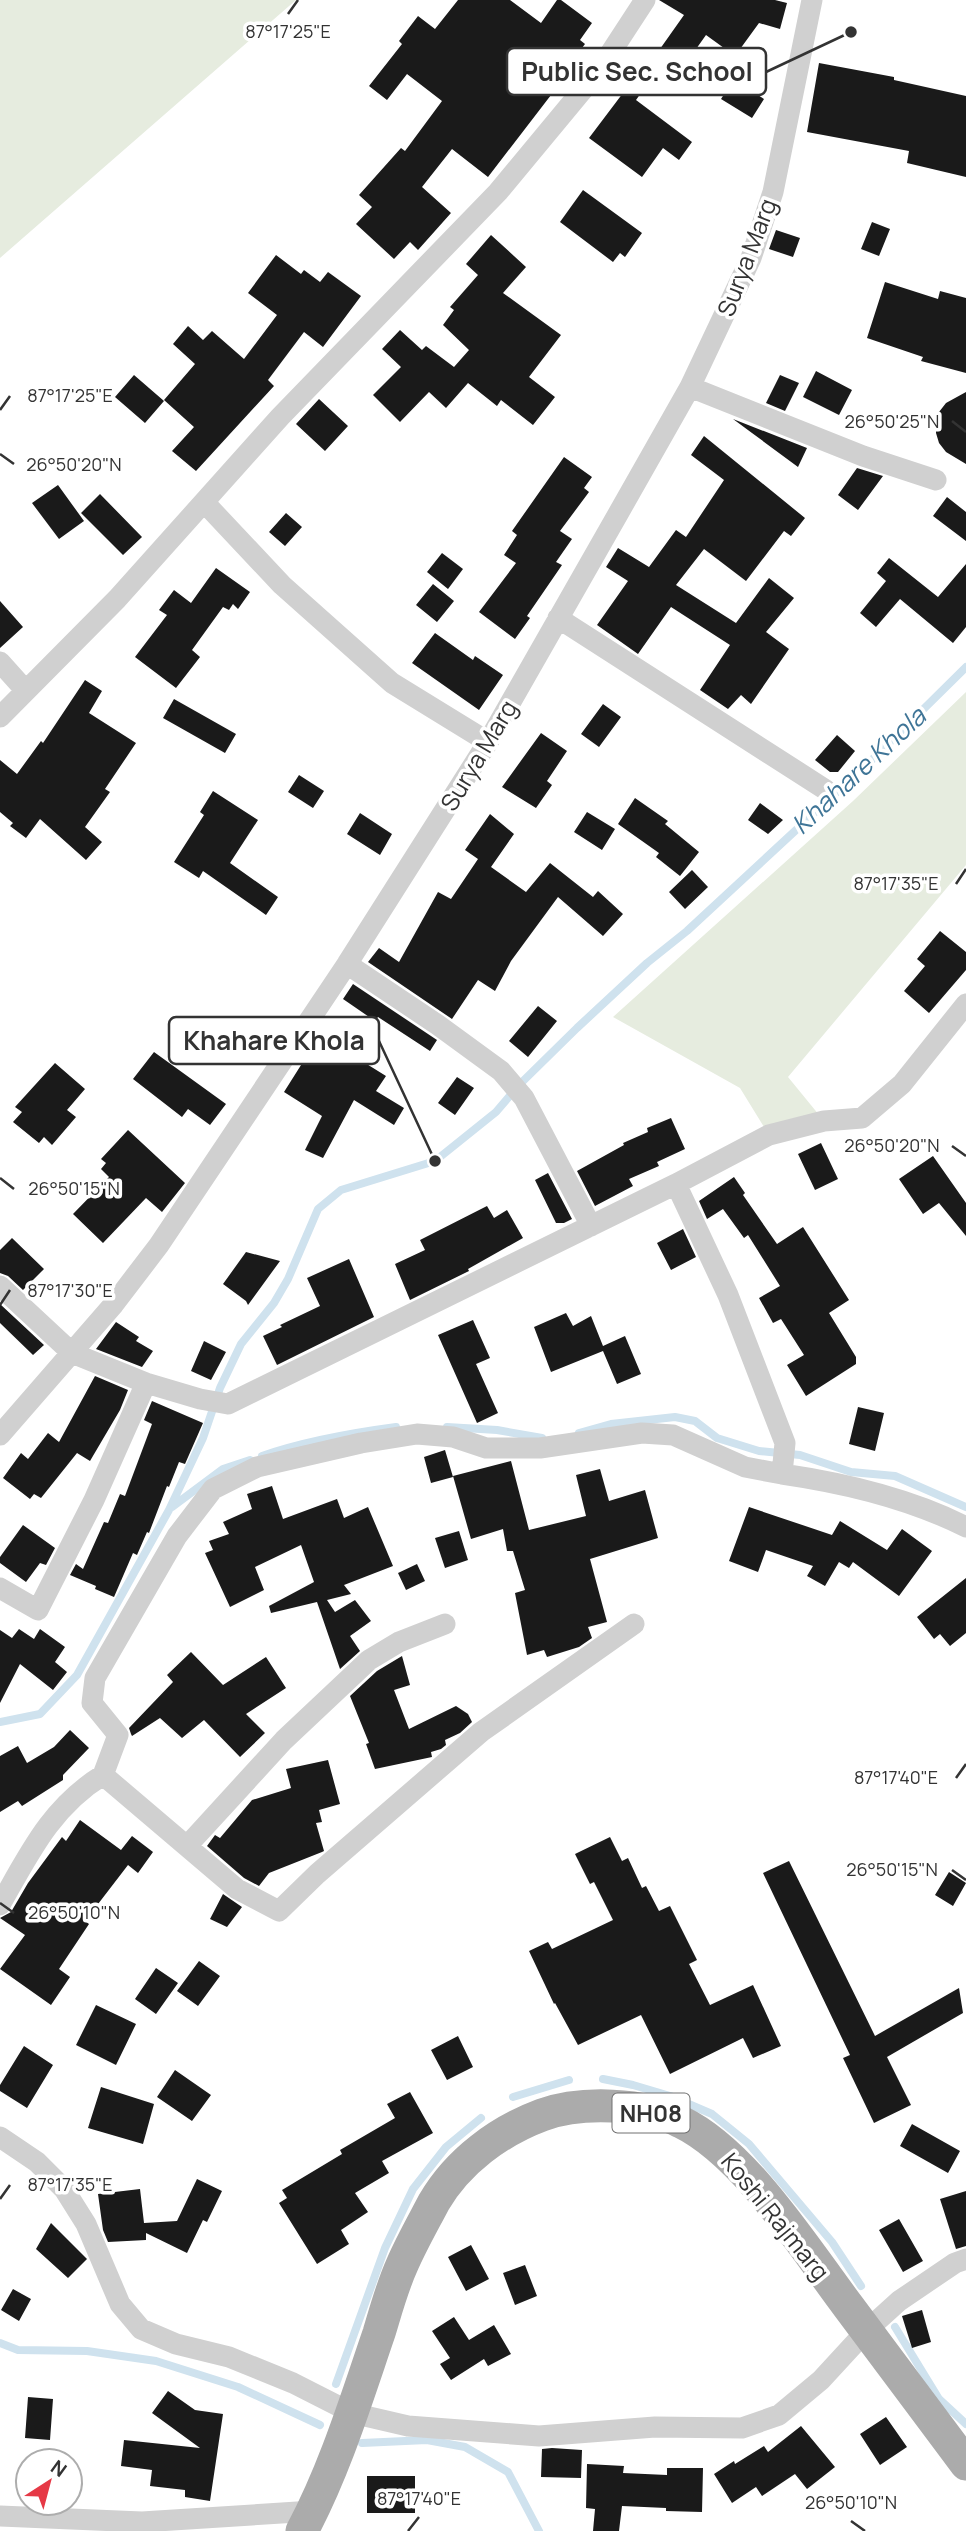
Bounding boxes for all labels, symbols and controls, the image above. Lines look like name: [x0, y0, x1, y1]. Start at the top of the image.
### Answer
text: 87°17'25"E: [245, 19, 331, 43]
callout: Public Sec. School: [507, 48, 766, 95]
text: Public Sec. School: [521, 53, 753, 89]
street label: Surya Marg: [708, 193, 784, 321]
text: 87°17'25"E: [27, 383, 113, 407]
text: 26°50'25"N: [845, 409, 939, 433]
text: 26°50'20"N: [26, 452, 122, 476]
street label: Surya Marg: [432, 693, 524, 817]
water label: Khahare Khola: [783, 697, 934, 842]
text: 87°17'35"E: [853, 871, 939, 895]
callout: Khahare Khola: [169, 1017, 379, 1064]
text: Khahare Khola: [183, 1022, 365, 1058]
text: 26°50'20"N: [844, 1133, 940, 1157]
text: 26°50'15"N: [28, 1176, 120, 1200]
text: 87°17'30"E: [27, 1278, 113, 1302]
text: 87°17'40"E: [854, 1765, 938, 1789]
text: 26°50'15"N: [846, 1857, 938, 1881]
text: 26°50'10"N: [28, 1900, 120, 1924]
road number: NH08: [612, 2094, 690, 2132]
street label: Koshi Rajmarg: [714, 2145, 838, 2287]
text: 87°17'35"E: [27, 2172, 113, 2196]
north arrow: [14, 2447, 84, 2517]
text: N: [46, 2454, 72, 2483]
text: 87°17'40"E: [377, 2486, 461, 2510]
text: 26°50'10"N: [805, 2490, 897, 2514]

